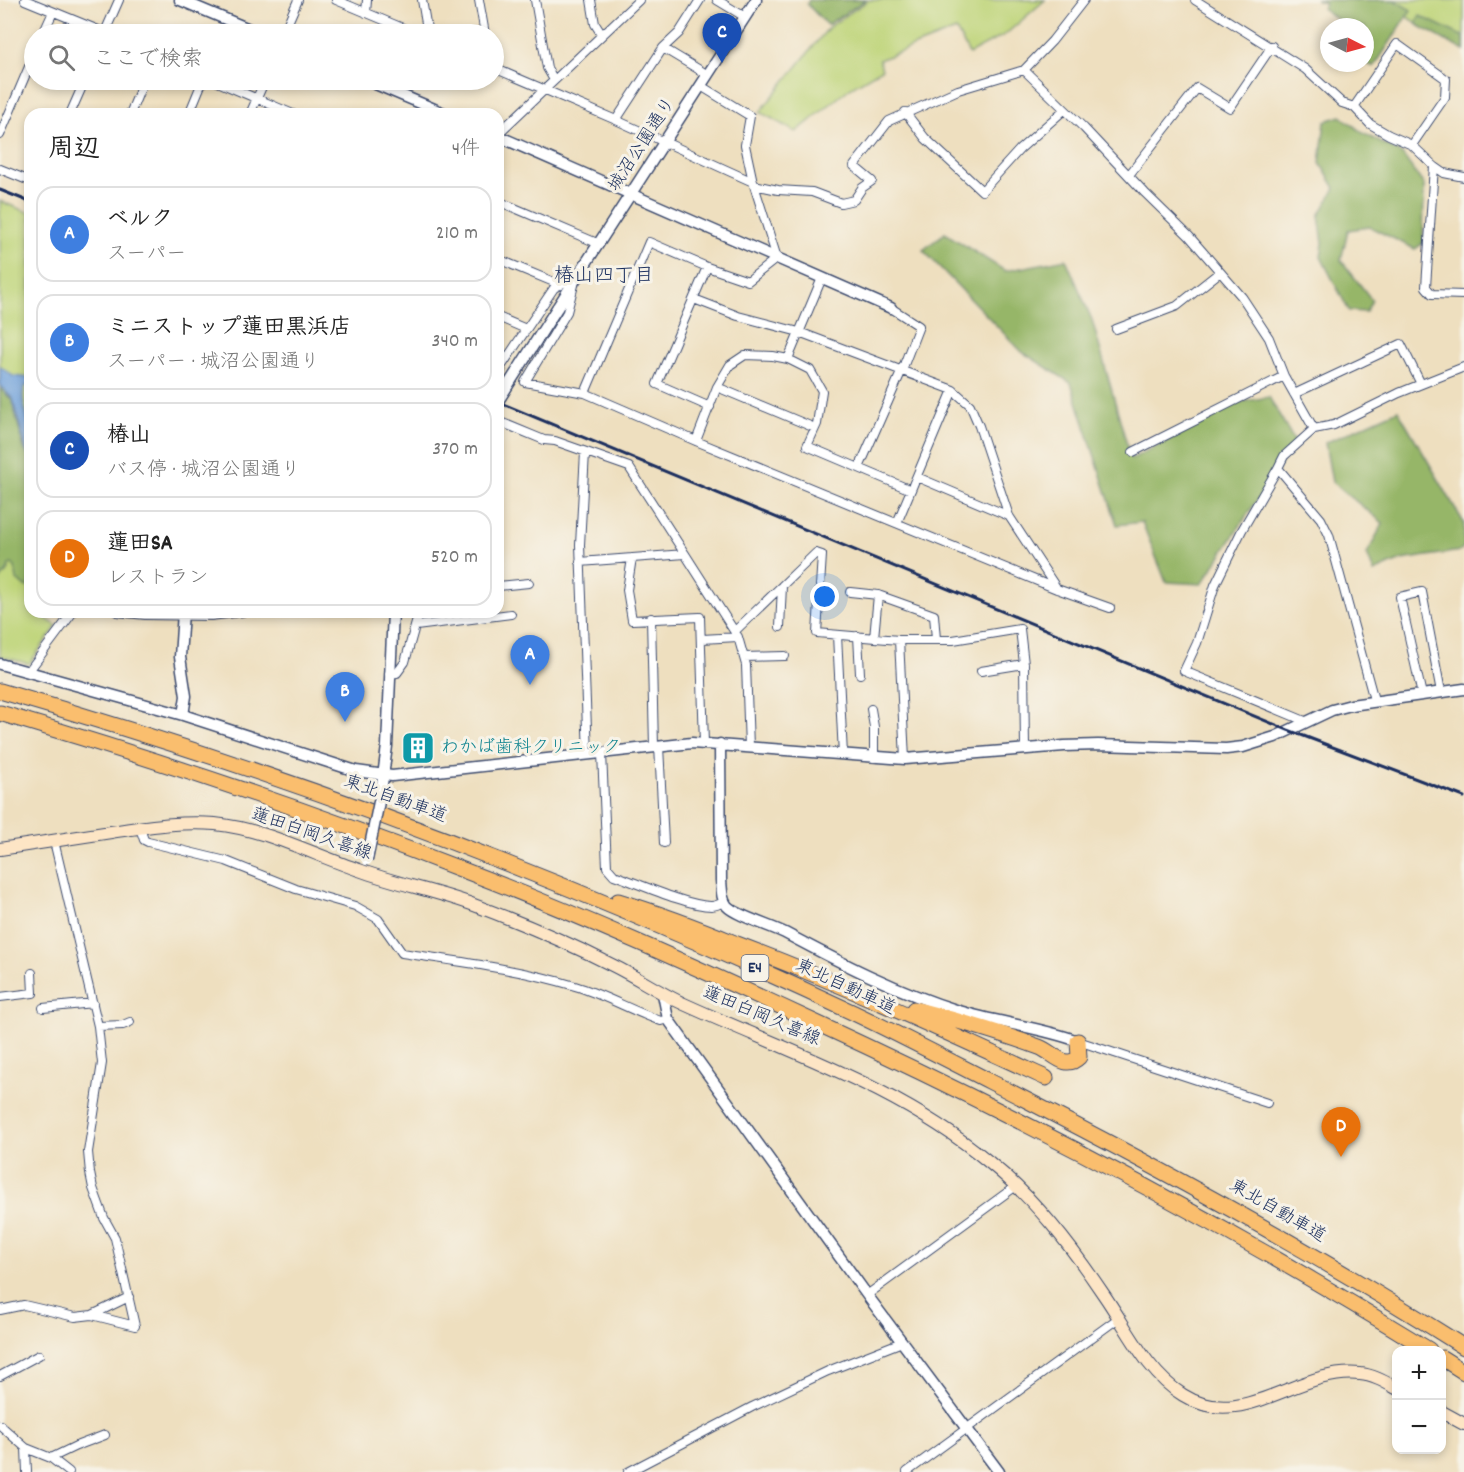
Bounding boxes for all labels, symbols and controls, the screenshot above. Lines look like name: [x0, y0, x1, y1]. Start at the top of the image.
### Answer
pin: C: [702, 14, 742, 63]
north arrow: [1320, 18, 1374, 72]
search box: [24, 24, 504, 90]
icon: search: [45, 41, 78, 74]
text: ここで検索: [93, 45, 203, 76]
street label: 城沼公園通り: [603, 93, 683, 197]
text: 周辺: [48, 132, 100, 169]
text: 4件: [452, 136, 480, 164]
text: ベルク: [107, 205, 173, 236]
text: A: [64, 220, 75, 248]
text: 210 m: [436, 220, 478, 248]
text: スーパー: [107, 241, 186, 269]
district label: 椿山四丁目: [554, 263, 654, 291]
text: ミニストップ蓮田黒浜店: [107, 313, 351, 344]
text: B: [65, 328, 74, 356]
text: 340 m: [432, 328, 478, 356]
text: スーパー · 城沼公園通り: [107, 349, 320, 377]
text: 椿山: [107, 421, 151, 452]
text: C: [65, 436, 74, 464]
text: 370 m: [432, 436, 478, 464]
text: バス停 · 城沼公園通り: [107, 457, 301, 485]
text: 蓮田SA: [107, 529, 173, 560]
text: D: [64, 544, 75, 572]
text: 520 m: [431, 544, 478, 572]
text: レストラン: [107, 565, 209, 593]
your location: [810, 582, 839, 611]
pin: A: [510, 636, 550, 685]
pin: B: [326, 672, 364, 722]
building icon: わかば歯科クリニック: [400, 730, 436, 766]
place label: わかば歯科クリニック: [441, 736, 621, 761]
street label: 東北自動車道: [340, 770, 450, 830]
street label: 蓮田白岡久喜線: [247, 803, 375, 867]
street label: 東北自動車道: [791, 954, 899, 1022]
road number: E4: [742, 955, 768, 981]
street label: 蓮田白岡久喜線: [698, 981, 824, 1053]
pin: D: [1322, 1108, 1360, 1157]
street label: 東北自動車道: [1224, 1174, 1330, 1250]
map controls: [1392, 1346, 1446, 1454]
button: +: [1392, 1346, 1446, 1400]
button: −: [1392, 1400, 1446, 1454]

